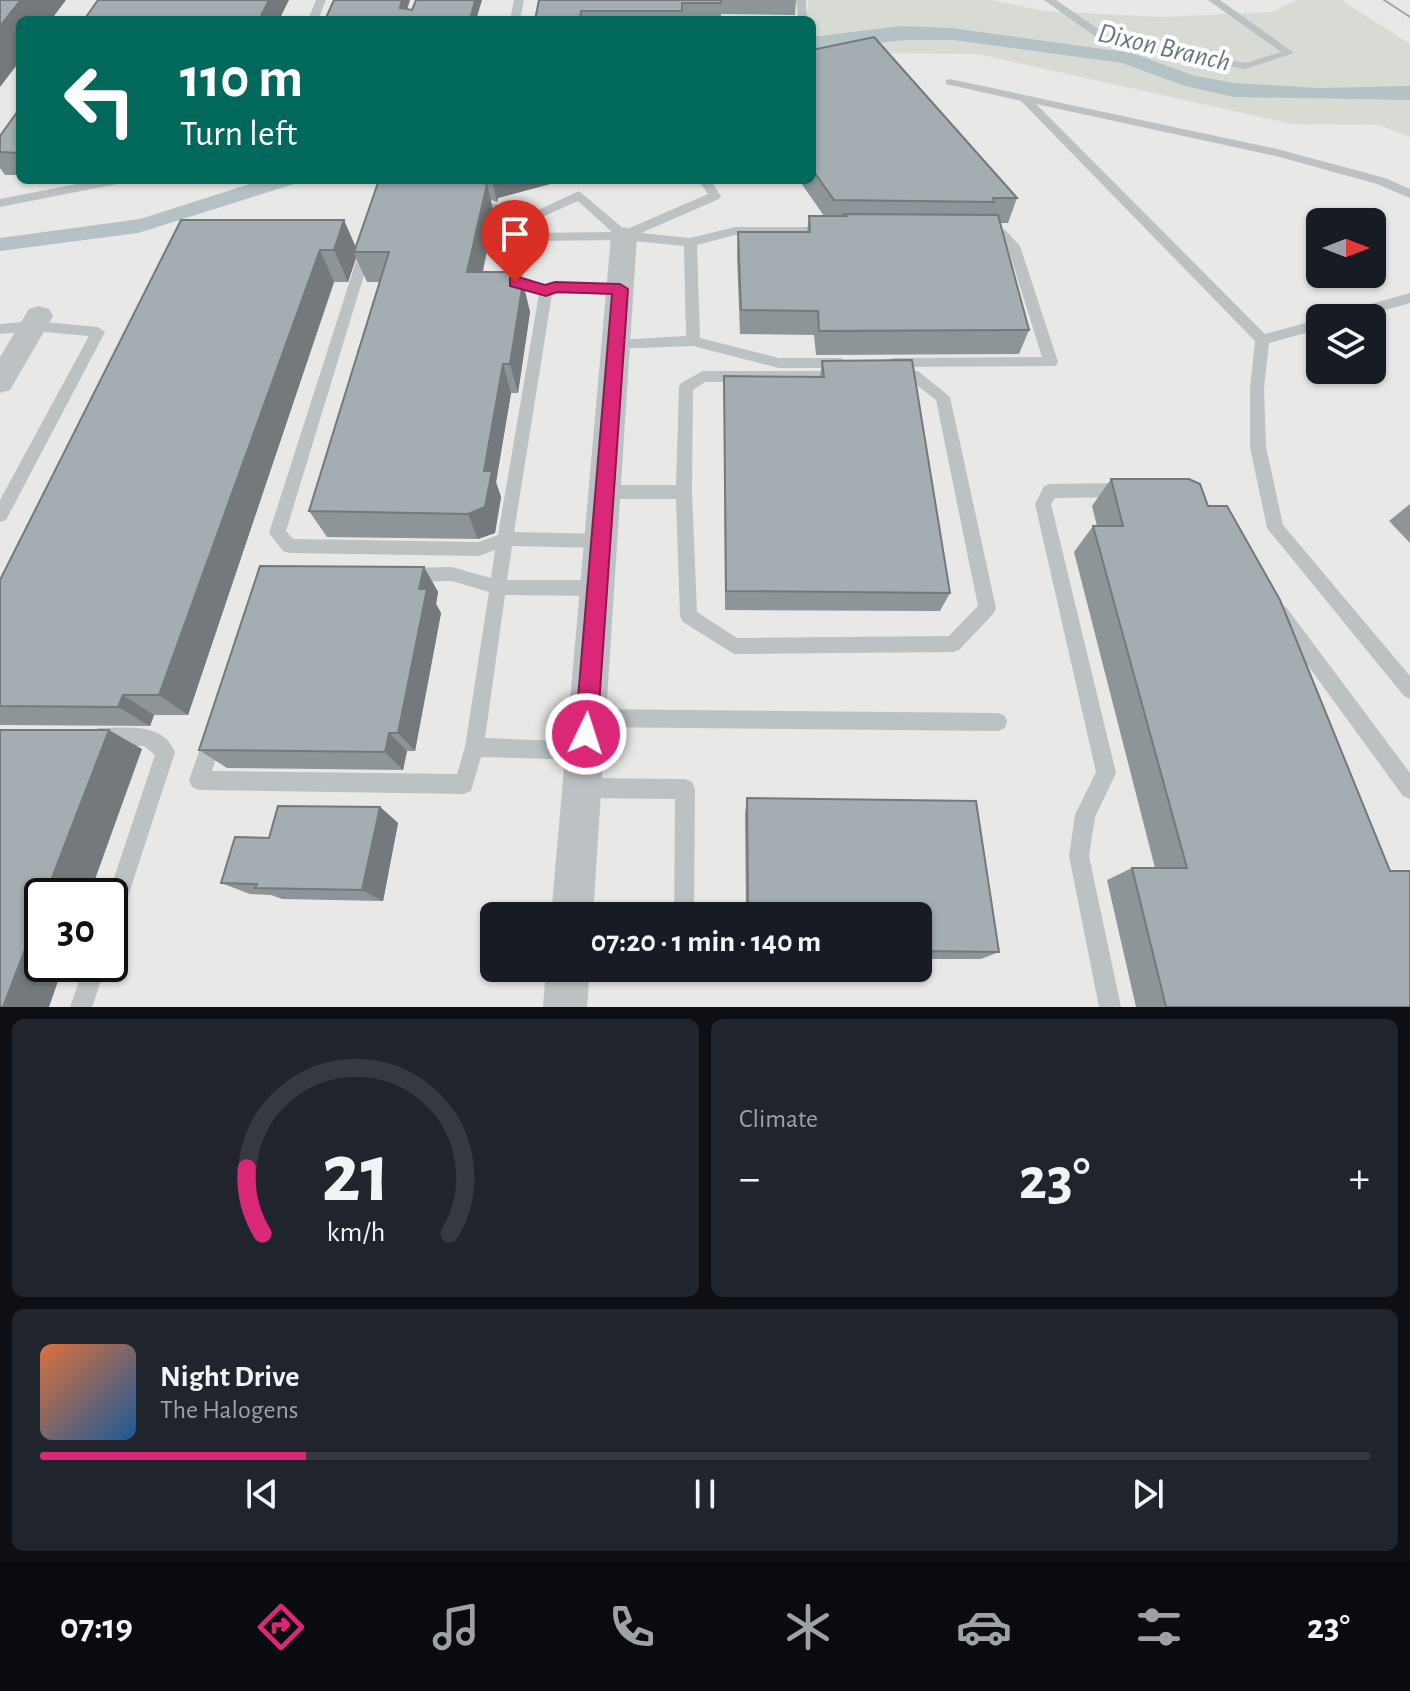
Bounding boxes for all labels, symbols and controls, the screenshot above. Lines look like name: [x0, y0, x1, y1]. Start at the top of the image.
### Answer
water label: Dixon Branch: [1095, 19, 1233, 77]
icon: left: [48, 48, 152, 152]
text: 110 m: [180, 51, 303, 107]
text: Turn left: [180, 116, 297, 152]
pin: [481, 200, 549, 282]
north arrow: [1306, 208, 1386, 288]
map controls: [1306, 208, 1386, 384]
icon: arrive: [493, 212, 537, 256]
button: layers: [1306, 304, 1386, 384]
position arrow: [544, 692, 628, 776]
speed limit sign: 30: [24, 878, 128, 982]
text: 07:20 · 1 min · 140 m: [591, 927, 821, 957]
text: Climate: [739, 1106, 818, 1132]
text: 21: [321, 1133, 390, 1217]
text: 23°: [1019, 1150, 1090, 1210]
text: −: [739, 1157, 760, 1201]
text: +: [1349, 1157, 1370, 1201]
text: km/h: [326, 1218, 385, 1247]
text: Night Drive: [160, 1362, 299, 1392]
text: The Halogens: [160, 1397, 298, 1423]
icon: previous: [240, 1472, 284, 1516]
icon: pause: [683, 1472, 727, 1516]
icon: next: [1126, 1472, 1170, 1516]
icon: directions: [253, 1599, 309, 1655]
icon: music: [428, 1599, 484, 1655]
icon: phone: [604, 1599, 660, 1655]
icon: climate: [780, 1599, 836, 1655]
icon: car: [956, 1599, 1012, 1655]
icon: filters: [1131, 1599, 1187, 1655]
text: 07:19: [60, 1609, 133, 1645]
text: 23°: [1307, 1609, 1350, 1645]

